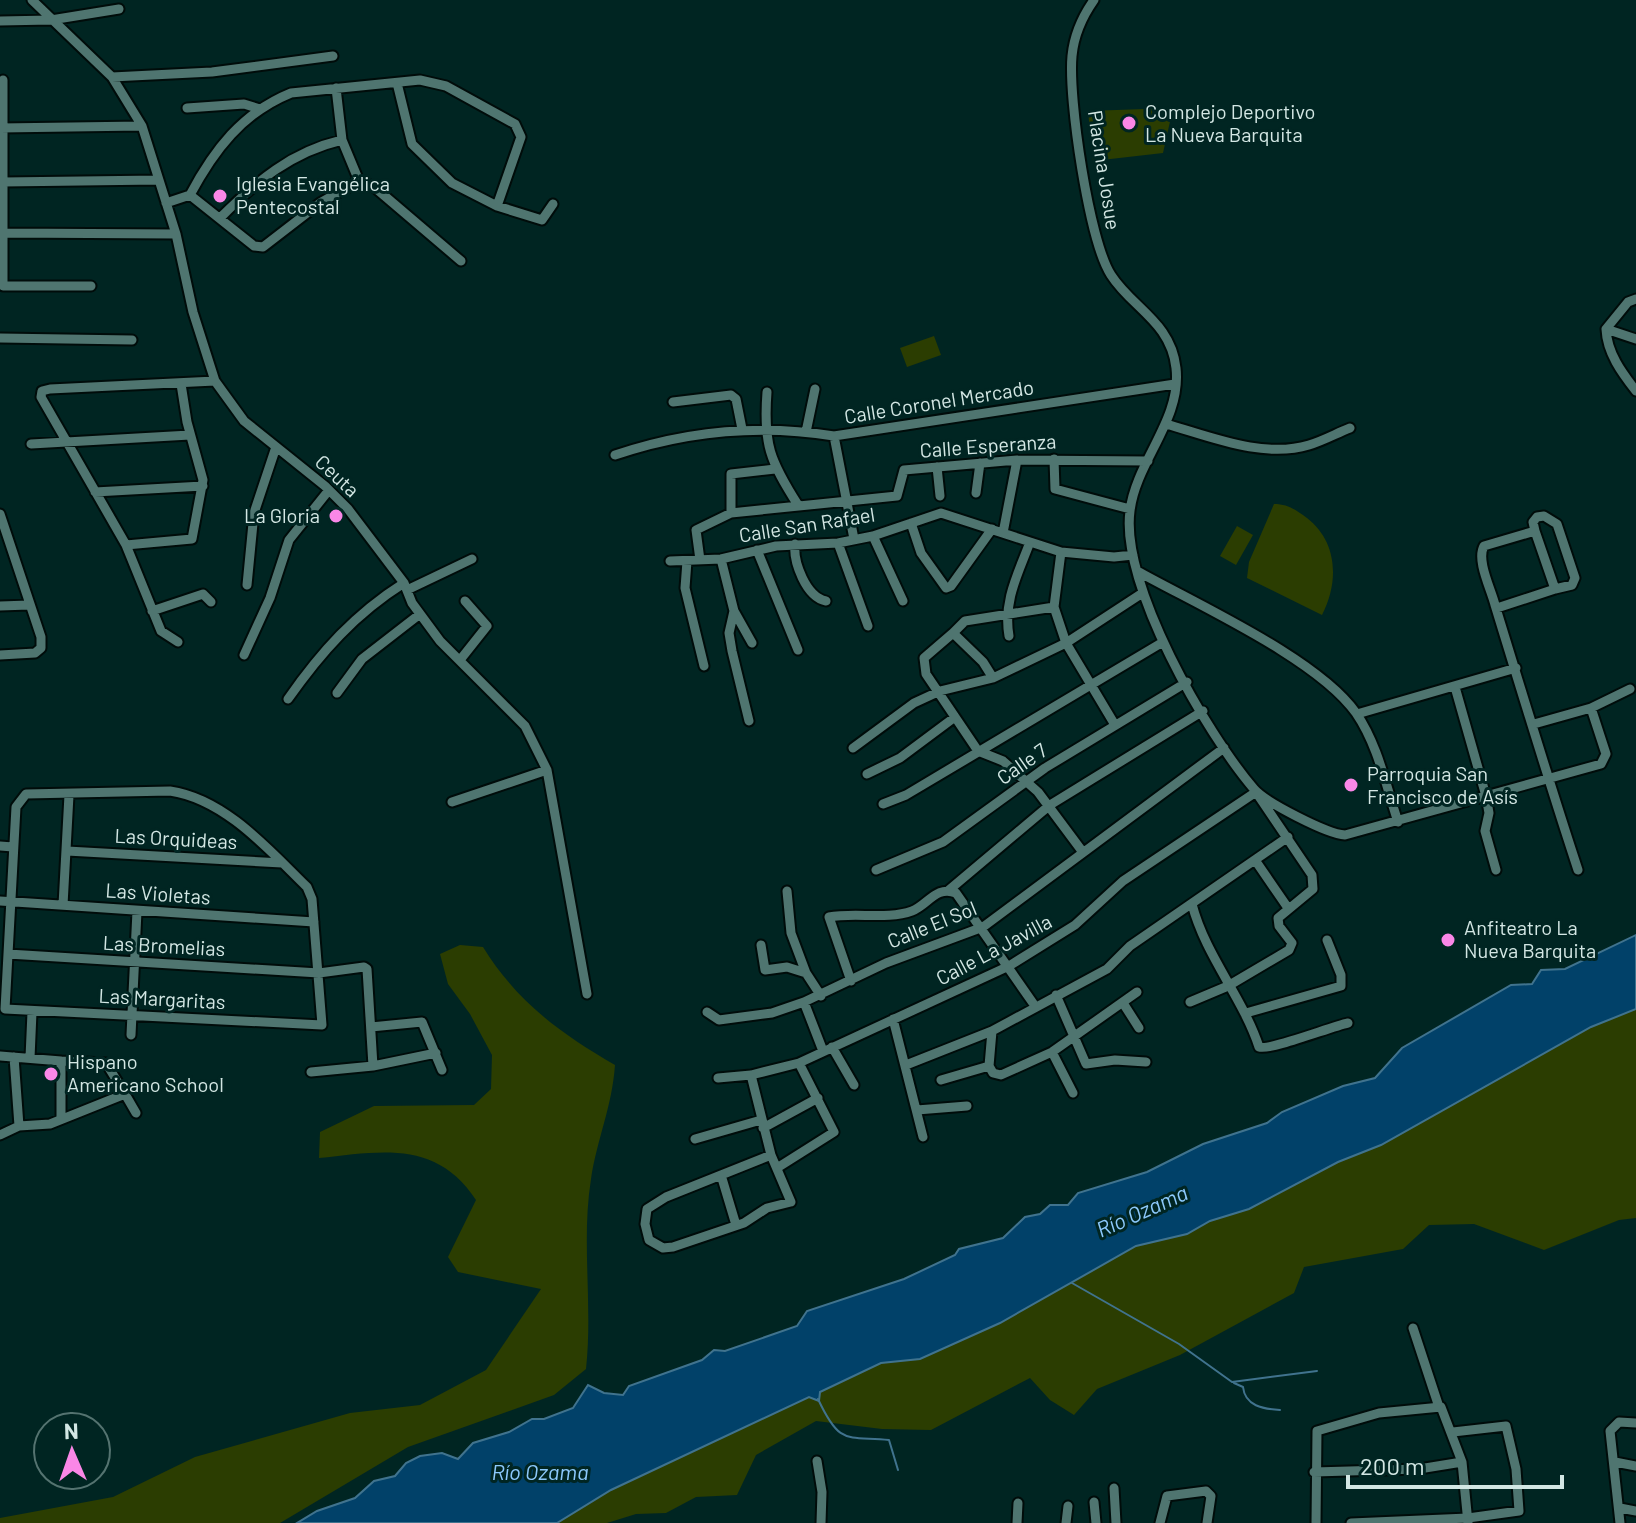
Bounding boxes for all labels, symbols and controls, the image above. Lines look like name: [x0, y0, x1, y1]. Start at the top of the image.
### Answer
place label: Complejo Deportivo La Nueva Barquita: [1145, 99, 1315, 146]
street label: Placina Josue: [1084, 108, 1126, 231]
marker: Complejo Deportivo La Nueva Barquita: [1120, 114, 1138, 132]
place label: Iglesia Evangélica Pentecostal: [236, 171, 390, 218]
marker: Iglesia Evangélica Pentecostal: [211, 187, 229, 205]
street label: Calle Coronel Mercado: [842, 374, 1035, 428]
street label: Calle Esperanza: [919, 428, 1057, 462]
street label: Ceuta: [311, 449, 365, 501]
street label: Calle San Rafael: [737, 501, 877, 547]
place label: La Gloria: [244, 503, 320, 527]
marker: La Gloria: [327, 507, 345, 525]
street label: Calle 7: [992, 737, 1051, 789]
place label: Parroquia San Francisco de Asís: [1367, 761, 1518, 808]
marker: Parroquia San Francisco de Asís: [1342, 776, 1360, 794]
street label: Las Orquideas: [114, 823, 238, 853]
street label: Las Violetas: [105, 877, 211, 909]
street label: Calle El Sol: [884, 895, 980, 953]
street label: Calle La Javilla: [932, 909, 1055, 990]
place label: Anfiteatro La Nueva Barquita: [1464, 915, 1596, 962]
street label: Las Bromelias: [102, 930, 226, 960]
marker: Anfiteatro La Nueva Barquita: [1439, 931, 1457, 949]
street label: Las Margaritas: [98, 983, 226, 1013]
place label: Hispano Americano School: [67, 1049, 224, 1096]
marker: Hispano Americano School: [42, 1065, 60, 1083]
water label: Río Ozama: [1092, 1178, 1191, 1242]
north arrow: [32, 1411, 112, 1491]
text: N: [63, 1417, 79, 1443]
scale bar: [1348, 1439, 1562, 1489]
text: 200 m: [1360, 1451, 1425, 1480]
water label: Río Ozama: [491, 1458, 589, 1484]

